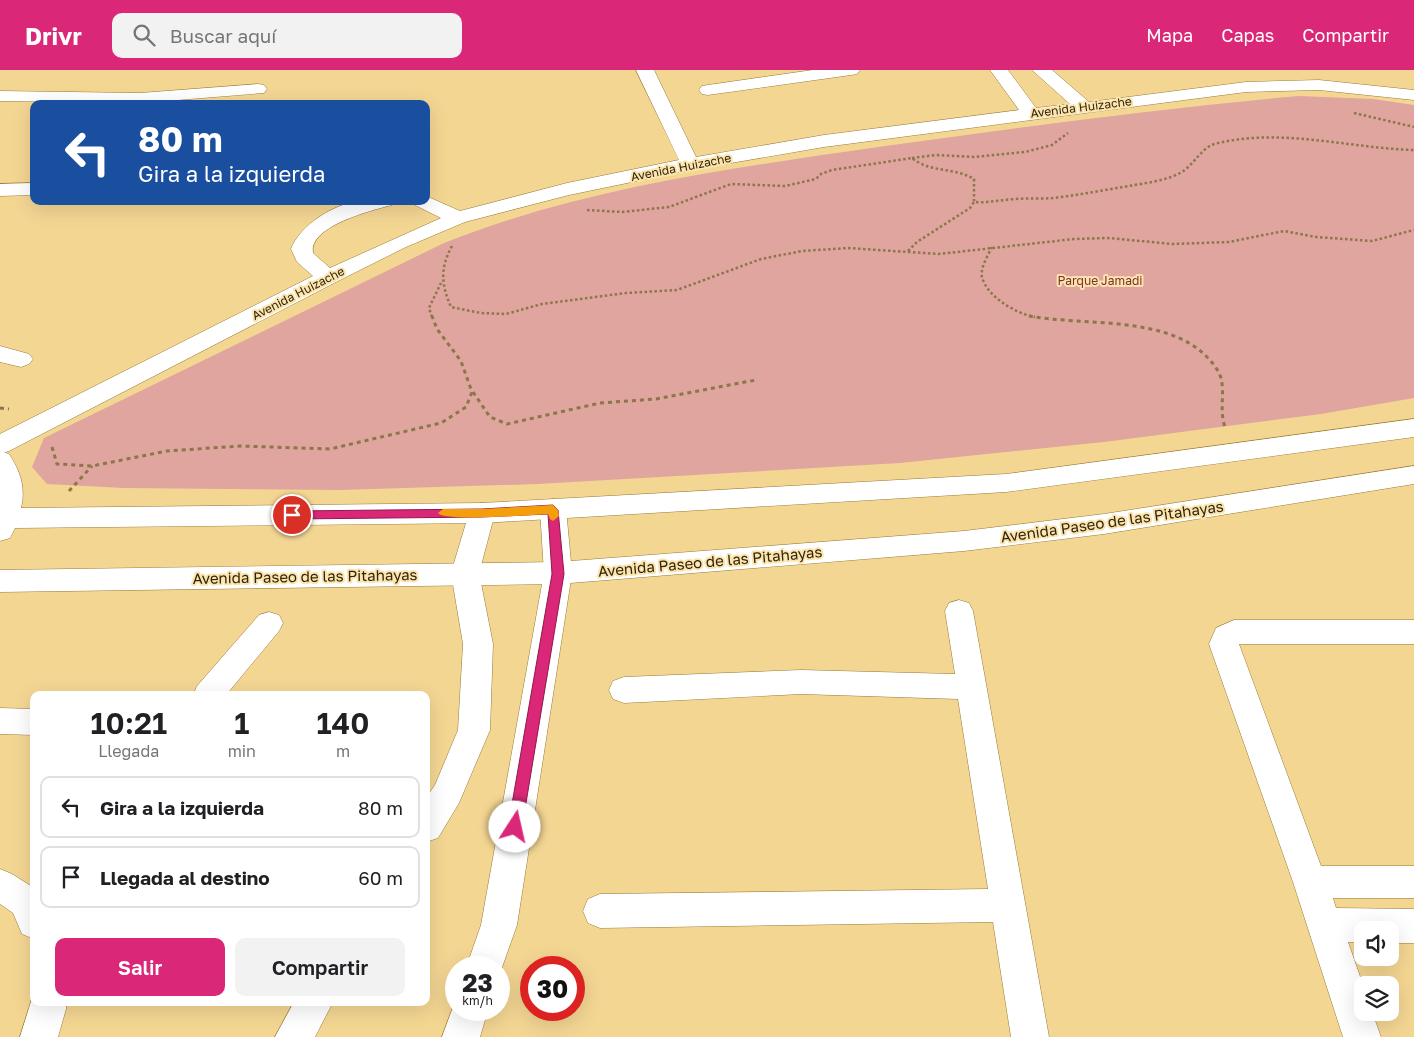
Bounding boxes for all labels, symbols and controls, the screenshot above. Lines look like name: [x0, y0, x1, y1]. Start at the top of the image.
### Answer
search box: [112, 13, 462, 58]
text: Drivr: [25, 21, 82, 50]
icon: search: [130, 21, 158, 49]
text: Buscar aquí: [170, 24, 276, 47]
text: Mapa: [1146, 24, 1193, 46]
text: Capas: [1221, 24, 1274, 46]
text: Compartir: [1302, 24, 1389, 46]
street label: Avenida Huizache: [1030, 93, 1133, 121]
text: 80 m: [138, 118, 223, 160]
icon: left: [55, 120, 120, 185]
street label: Avenida Huizache: [630, 150, 732, 184]
text: Gira a la izquierda: [138, 160, 326, 187]
street label: Avenida Huizache: [249, 263, 347, 323]
park label: Parque Jamadi: [1057, 273, 1143, 288]
pin: [271, 494, 313, 536]
street label: Avenida Paseo de las Pitahayas: [999, 496, 1225, 546]
icon: arrive: [278, 501, 306, 529]
street label: Avenida Paseo de las Pitahayas: [597, 542, 823, 580]
street label: Avenida Paseo de las Pitahayas: [192, 565, 418, 587]
text: 10:21: [90, 705, 167, 741]
text: 1: [234, 705, 249, 741]
text: 140: [316, 705, 370, 741]
text: Llegada: [98, 741, 159, 761]
text: min: [228, 741, 256, 761]
text: m: [336, 741, 350, 761]
icon: left: [57, 793, 85, 821]
text: Gira a la izquierda: [100, 796, 264, 819]
text: 80 m: [358, 796, 403, 819]
position arrow: [488, 800, 540, 852]
icon: arrive: [57, 863, 85, 891]
text: Llegada al destino: [100, 866, 270, 889]
text: 60 m: [358, 866, 403, 889]
map controls: [1354, 921, 1399, 1021]
button: sound: [1354, 921, 1399, 966]
button: Salir: [55, 938, 225, 996]
button: Compartir: [235, 938, 405, 996]
speed limit sign: 30: [520, 956, 585, 1021]
text: 23: [462, 967, 493, 998]
button: layers: [1354, 976, 1399, 1021]
text: km/h: [462, 993, 493, 1008]

